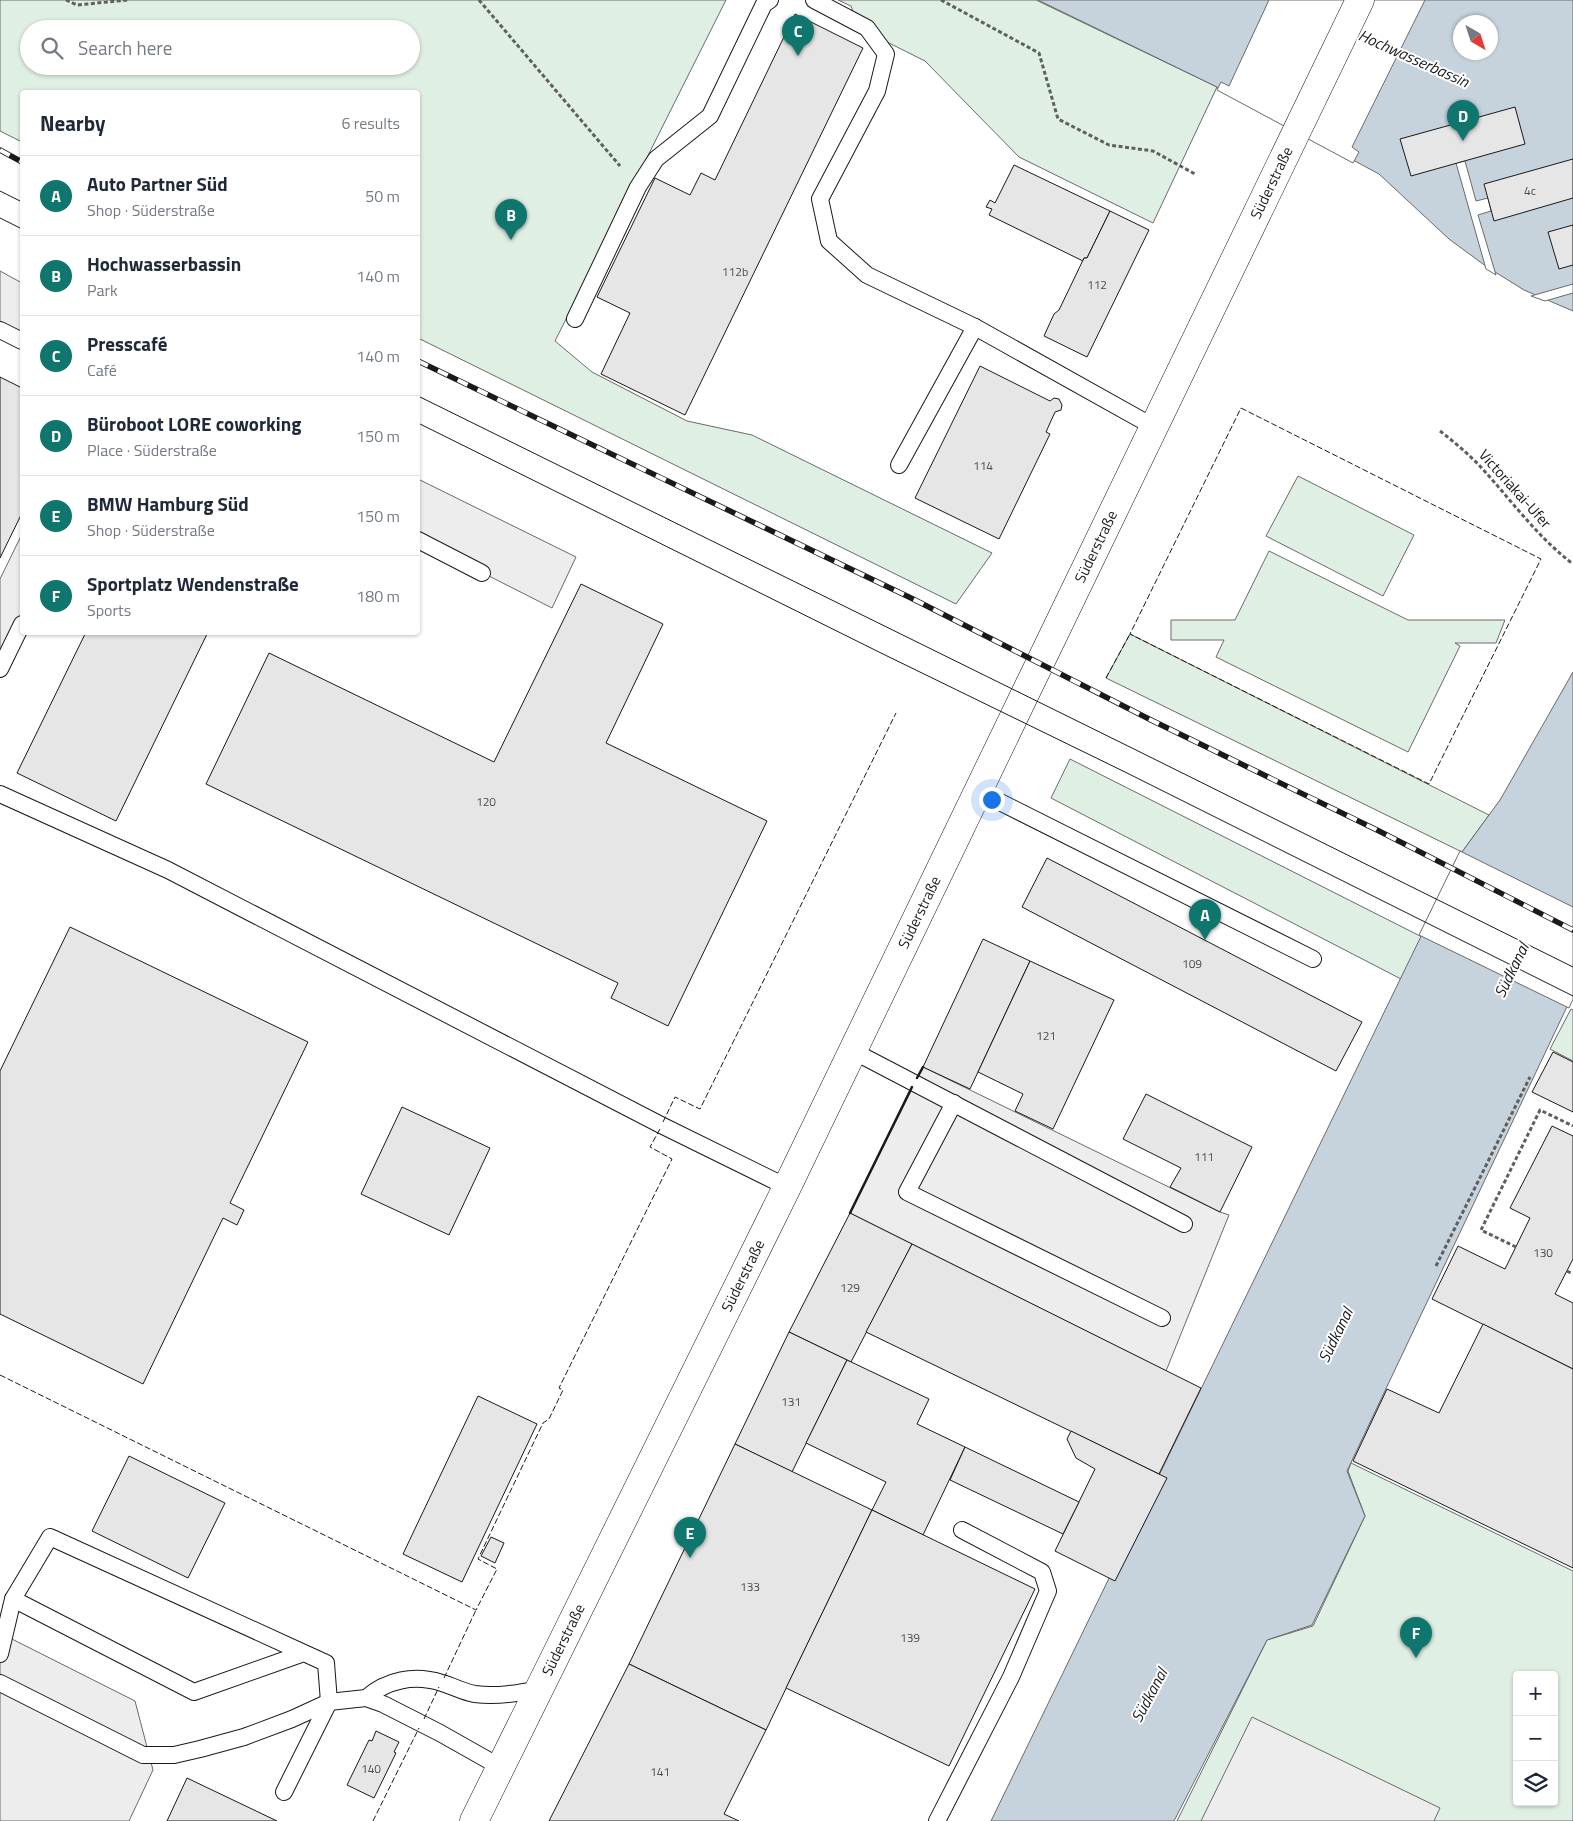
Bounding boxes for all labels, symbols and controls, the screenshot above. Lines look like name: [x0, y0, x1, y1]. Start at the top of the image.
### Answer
pin: C: [782, 15, 814, 56]
north arrow: [1453, 15, 1498, 60]
search box: [20, 20, 420, 75]
water label: Hochwasserbassin: [1355, 23, 1474, 94]
text: Search here: [78, 33, 172, 62]
icon: search: [38, 34, 66, 62]
pin: D: [1447, 100, 1479, 141]
text: Nearby: [40, 107, 105, 139]
text: 6 results: [341, 111, 400, 135]
street label: Süderstraße: [1244, 143, 1299, 223]
text: Auto Partner Süd: [87, 169, 228, 198]
house number: 4c: [1524, 181, 1536, 200]
text: A: [51, 184, 61, 208]
text: 50 m: [365, 184, 400, 208]
text: Shop · Süderstraße: [87, 198, 215, 222]
pin: B: [495, 199, 527, 240]
text: Hochwasserbassin: [87, 249, 241, 278]
house number: 112b: [722, 262, 748, 281]
text: B: [51, 264, 61, 288]
text: 140 m: [356, 264, 400, 288]
house number: 112: [1087, 275, 1107, 294]
text: Park: [87, 278, 118, 302]
text: Presscafé: [87, 329, 167, 358]
text: C: [52, 344, 60, 368]
text: 140 m: [356, 344, 400, 368]
text: Café: [87, 358, 117, 382]
text: Büroboot LORE coworking: [87, 409, 301, 438]
text: D: [51, 424, 61, 448]
text: 150 m: [356, 424, 400, 448]
text: Place · Süderstraße: [87, 438, 217, 462]
street label: Victoriakai-Ufer: [1474, 444, 1557, 533]
house number: 114: [973, 456, 993, 475]
text: BMW Hamburg Süd: [87, 489, 249, 518]
text: E: [52, 504, 60, 528]
text: 150 m: [356, 504, 400, 528]
street label: Süderstraße: [1068, 506, 1123, 587]
text: Shop · Süderstraße: [87, 518, 215, 542]
text: Sportplatz Wendenstraße: [87, 569, 299, 598]
text: F: [52, 584, 60, 608]
text: 180 m: [356, 584, 400, 608]
text: Sports: [87, 598, 131, 622]
your location: [979, 787, 1005, 813]
house number: 120: [476, 792, 496, 811]
street label: Süderstraße: [892, 872, 946, 952]
pin: A: [1189, 899, 1221, 940]
water label: Südkanal: [1487, 937, 1535, 1001]
house number: 109: [1182, 954, 1202, 973]
house number: 121: [1036, 1026, 1056, 1045]
house number: 111: [1194, 1147, 1214, 1166]
street label: Süderstraße: [715, 1236, 770, 1316]
house number: 130: [1533, 1243, 1553, 1262]
house number: 129: [840, 1278, 860, 1297]
water label: Südkanal: [1311, 1302, 1359, 1366]
house number: 131: [781, 1392, 801, 1411]
pin: E: [674, 1517, 706, 1558]
house number: 133: [740, 1577, 760, 1596]
street label: Süderstraße: [535, 1600, 591, 1680]
pin: F: [1400, 1617, 1432, 1658]
house number: 139: [900, 1628, 920, 1647]
water label: Südkanal: [1125, 1662, 1174, 1726]
map controls: [1513, 1671, 1558, 1806]
button: +: [1513, 1671, 1558, 1716]
button: −: [1513, 1716, 1558, 1761]
house number: 140: [361, 1759, 381, 1778]
button: layers: [1513, 1761, 1558, 1806]
house number: 141: [650, 1762, 670, 1781]

